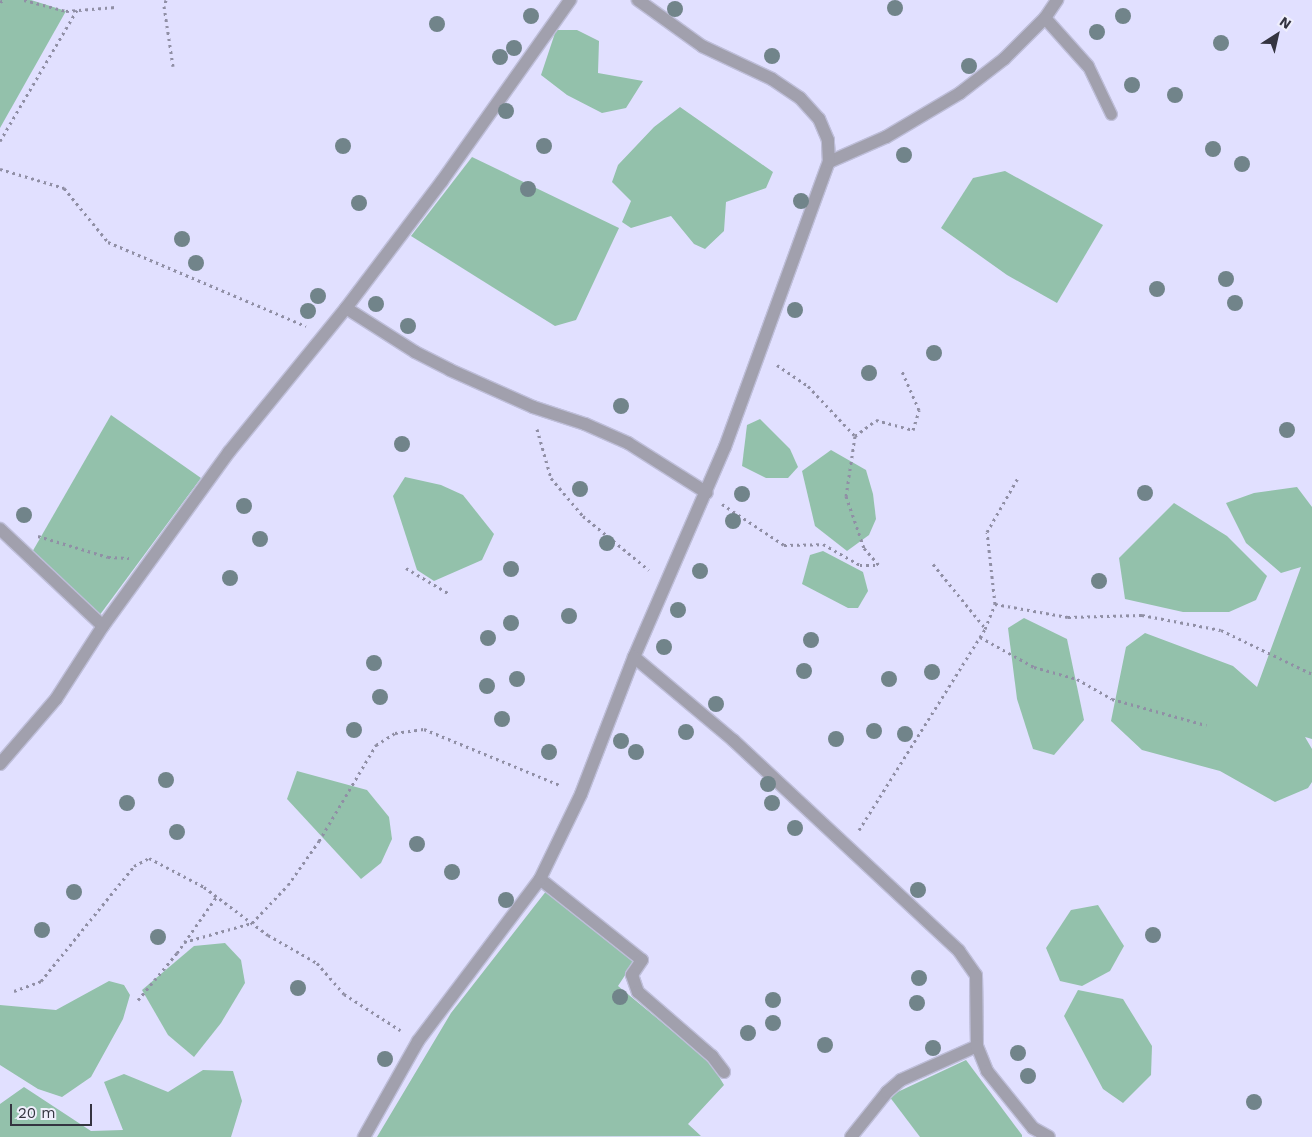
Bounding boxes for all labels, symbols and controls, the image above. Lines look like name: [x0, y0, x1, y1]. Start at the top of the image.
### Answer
north arrow: [1252, 10, 1302, 60]
text: N: [1277, 13, 1294, 32]
scale bar: [12, 1094, 95, 1126]
text: 20 m: [18, 1104, 56, 1122]

